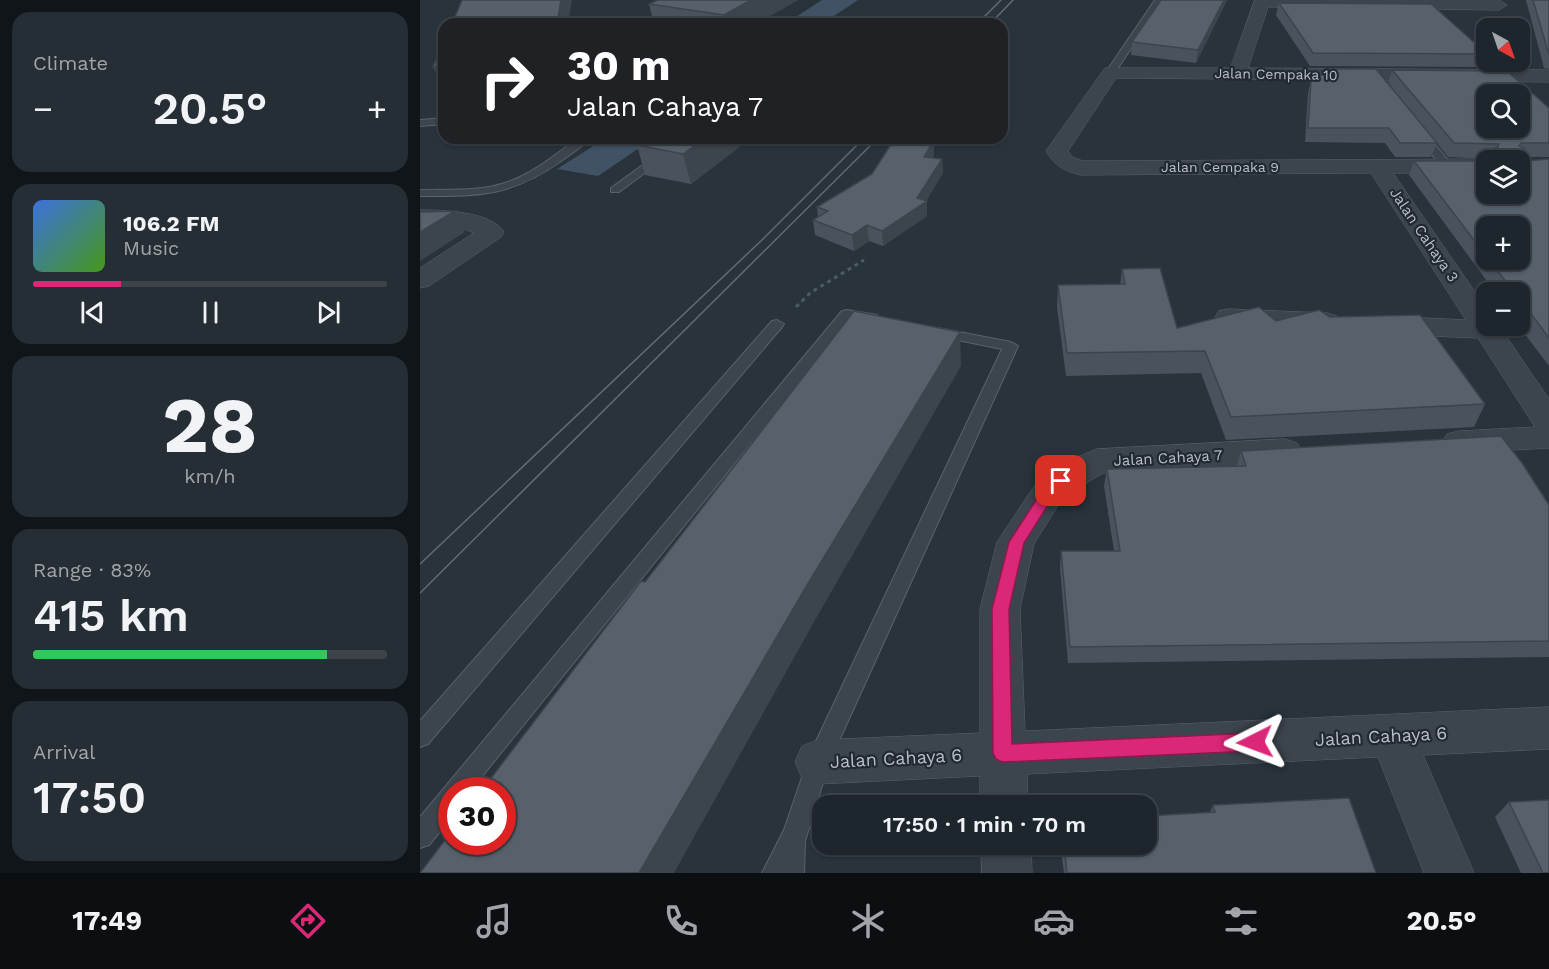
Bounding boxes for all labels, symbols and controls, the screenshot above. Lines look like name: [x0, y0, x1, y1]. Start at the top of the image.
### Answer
north arrow: [1476, 18, 1530, 72]
map controls: [1476, 18, 1530, 336]
text: 30 m: [567, 41, 671, 90]
icon: right: [468, 42, 546, 120]
text: Climate: [33, 51, 108, 75]
street label: Jalan Cempaka 10: [1214, 65, 1338, 83]
text: 20.5°: [152, 82, 268, 135]
button: search: [1476, 84, 1530, 138]
text: −: [33, 89, 53, 128]
text: +: [367, 89, 387, 128]
text: Jalan Cahaya 7: [567, 91, 763, 123]
button: layers: [1476, 150, 1530, 204]
street label: Jalan Cempaka 9: [1161, 159, 1279, 175]
street label: Jalan Cahaya 3: [1386, 184, 1462, 286]
text: 106.2 FM: [123, 211, 219, 236]
button: +: [1476, 216, 1530, 270]
text: Music: [123, 236, 179, 260]
button: −: [1476, 282, 1530, 336]
icon: previous: [76, 296, 109, 329]
icon: pause: [194, 296, 227, 329]
icon: next: [312, 296, 345, 329]
text: 28: [162, 379, 258, 471]
street label: Jalan Cahaya 7: [1113, 446, 1223, 470]
pin: [1035, 455, 1086, 506]
text: km/h: [184, 464, 236, 488]
icon: arrive: [1044, 464, 1077, 497]
text: Range · 83%: [33, 558, 151, 582]
text: 415 km: [33, 589, 189, 642]
position arrow: [1223, 710, 1287, 774]
street label: Jalan Cahaya 6: [1314, 722, 1448, 750]
text: Arrival: [33, 740, 95, 764]
street label: Jalan Cahaya 6: [829, 744, 963, 772]
text: 17:50: [33, 771, 146, 824]
speed limit sign: 30: [438, 777, 516, 855]
text: 17:50 · 1 min · 70 m: [883, 812, 1086, 837]
icon: directions: [287, 900, 329, 942]
icon: music: [473, 900, 515, 942]
icon: phone: [660, 900, 702, 942]
icon: climate: [847, 900, 889, 942]
icon: car: [1033, 900, 1075, 942]
icon: filters: [1220, 900, 1262, 942]
text: 17:49: [72, 905, 142, 937]
text: 20.5°: [1406, 905, 1477, 937]

